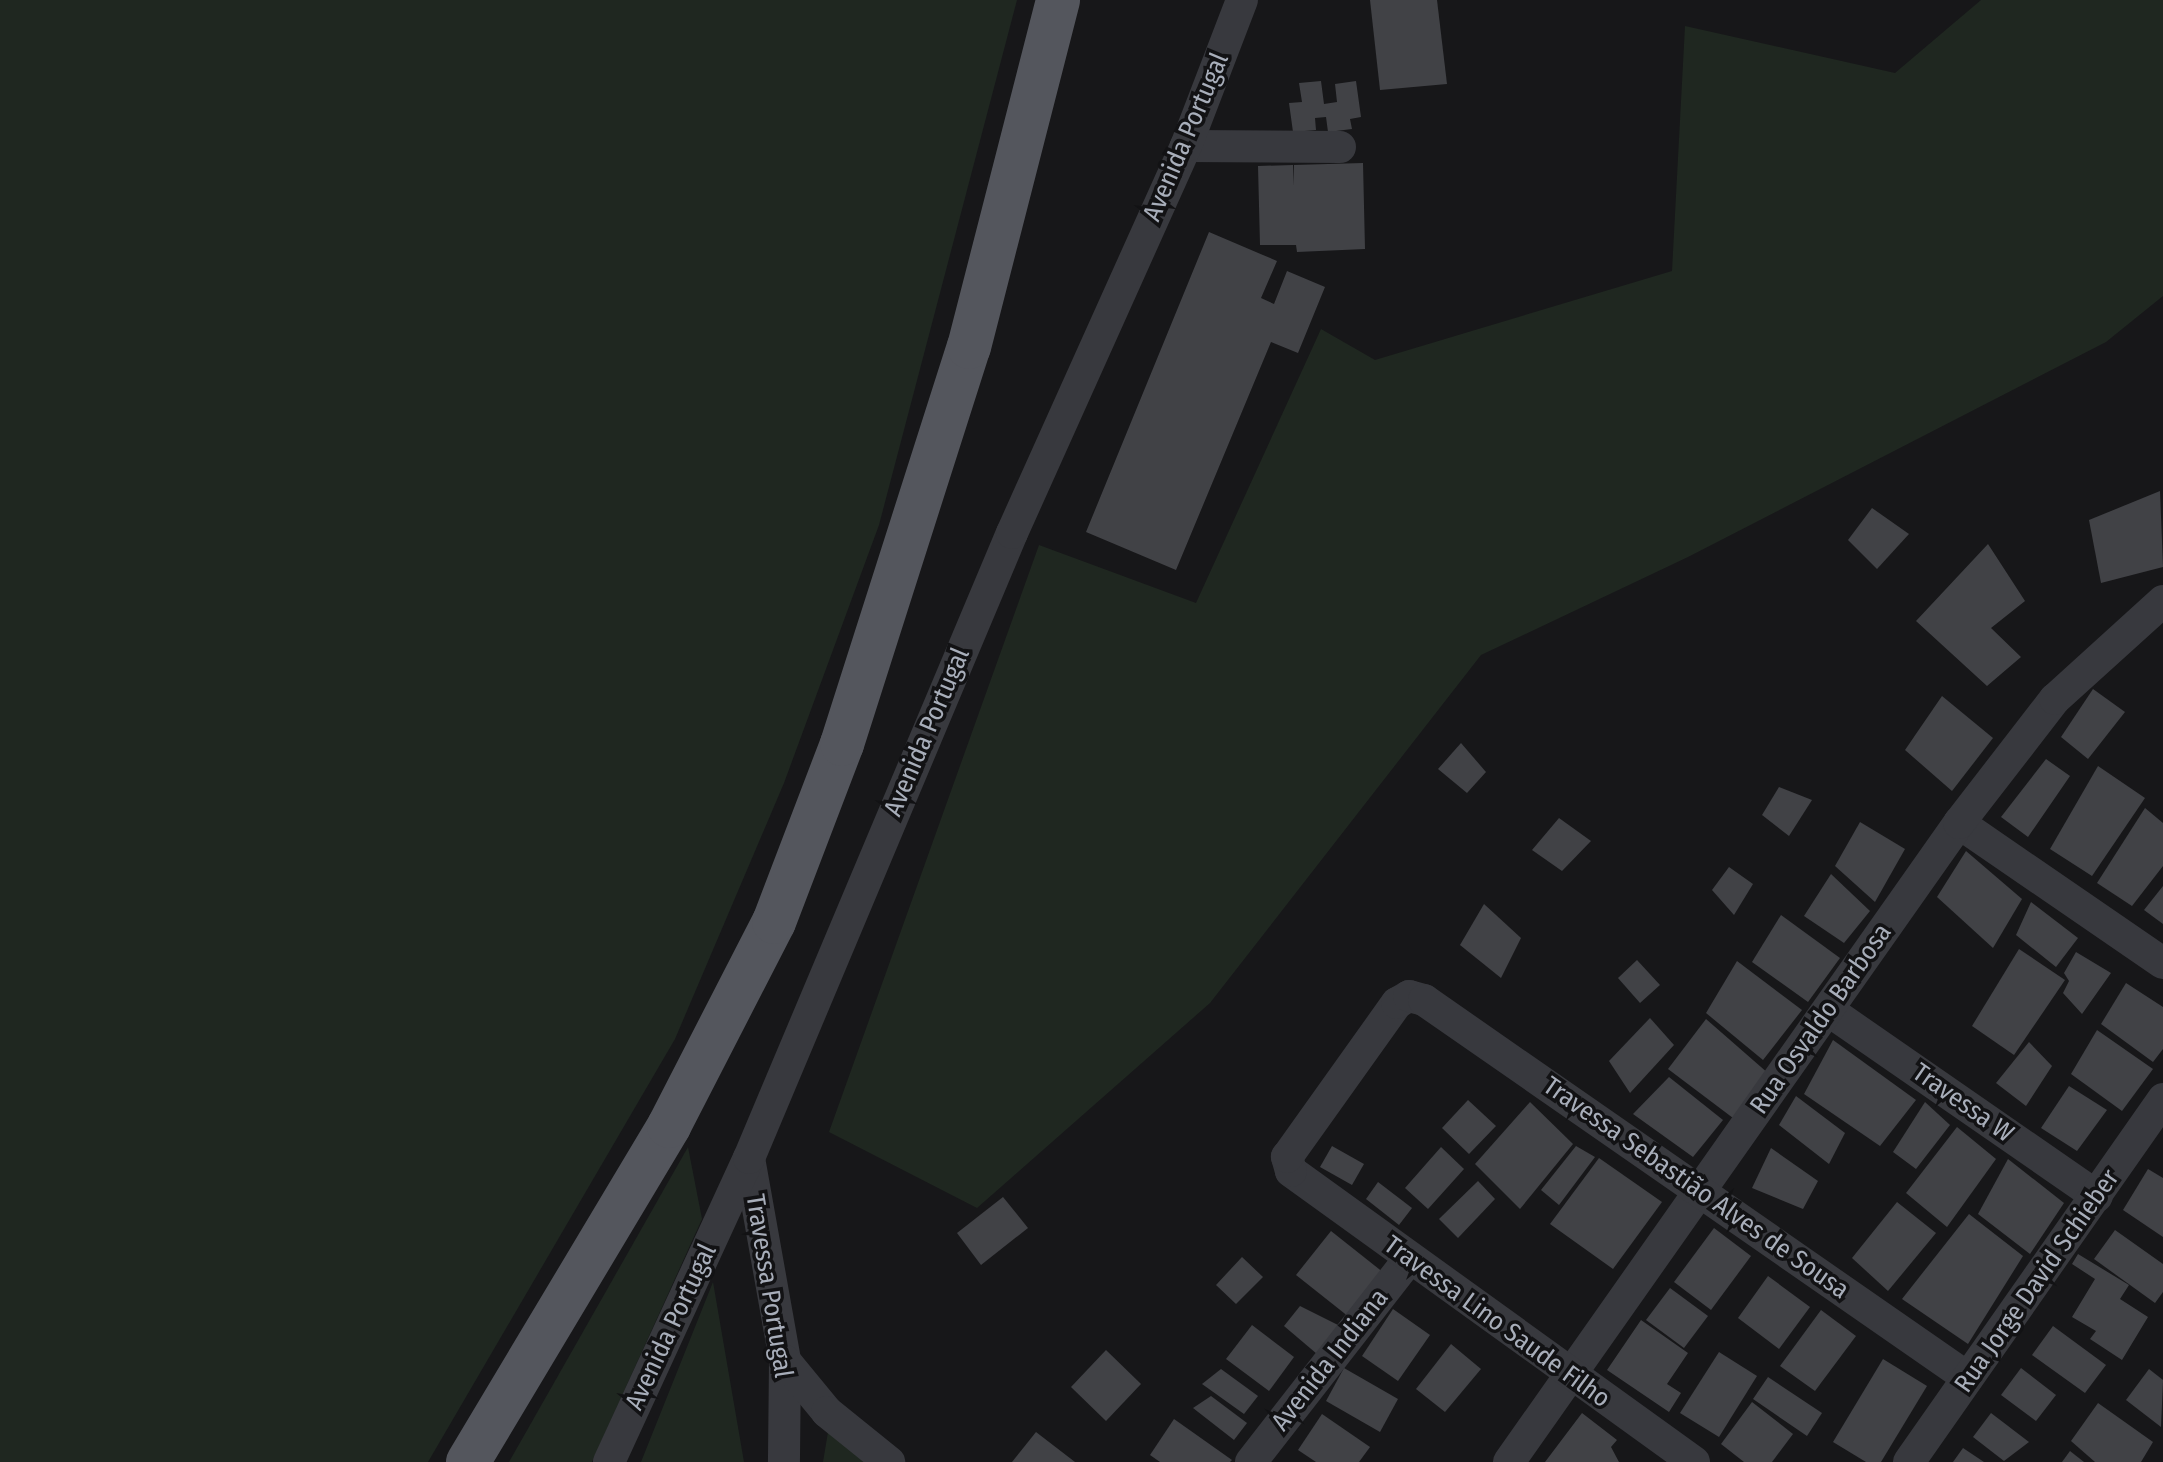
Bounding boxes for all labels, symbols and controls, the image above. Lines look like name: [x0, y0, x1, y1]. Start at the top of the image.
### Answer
street label: Avenida Portugal: [1137, 48, 1235, 226]
street label: Avenida Portugal: [878, 643, 976, 821]
street label: Rua Osvaldo Barbosa: [1744, 918, 1898, 1120]
street label: Travessa W: [1906, 1057, 2020, 1149]
street label: Travessa Sebastião Alves de Sousa: [1537, 1070, 1855, 1306]
street label: Rua Jorge David Schieber: [1948, 1163, 2126, 1399]
street label: Travessa Portugal: [739, 1192, 799, 1380]
street label: Travessa Lino Saude Filho: [1378, 1229, 1616, 1415]
street label: Avenida Portugal: [619, 1239, 723, 1415]
street label: Avenida Indiana: [1265, 1283, 1395, 1437]

